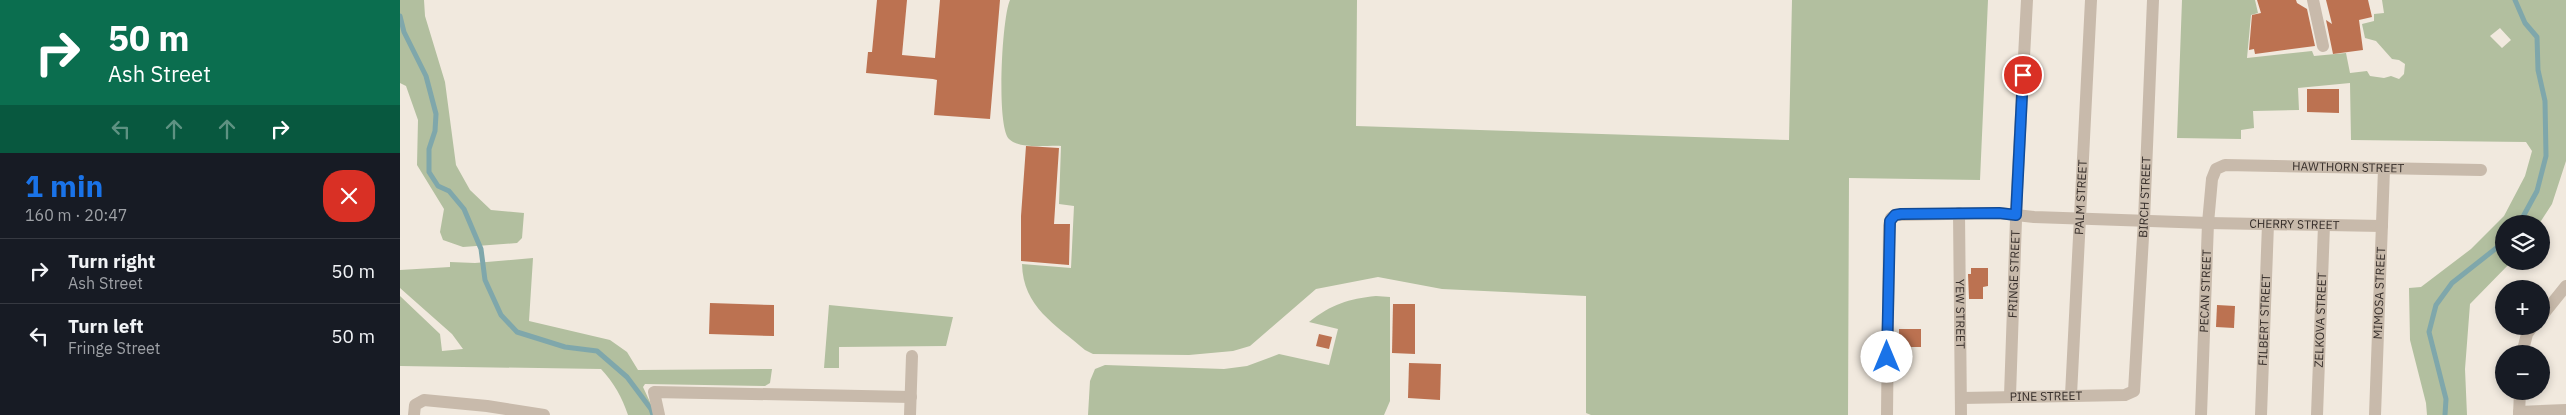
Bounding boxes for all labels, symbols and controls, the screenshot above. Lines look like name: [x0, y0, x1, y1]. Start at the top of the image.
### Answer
text: 50 m: [108, 15, 190, 61]
icon: right: [25, 20, 90, 85]
pin: [2002, 54, 2044, 96]
text: Ash Street: [108, 59, 211, 88]
icon: arrive: [2009, 61, 2037, 89]
icon: left: [107, 115, 135, 143]
icon: ahead: [160, 115, 188, 143]
icon: ahead: [213, 115, 241, 143]
icon: right: [266, 115, 294, 143]
street label: BIRCH STREET: [2135, 156, 2154, 238]
street label: HAWTHORN STREET: [2292, 158, 2404, 175]
street label: PALM STREET: [2071, 159, 2090, 235]
text: 1 min: [25, 166, 103, 205]
button: close: [323, 170, 375, 222]
text: 160 m · 20:47: [25, 205, 127, 225]
map controls: [2495, 215, 2550, 400]
button: layers: [2495, 215, 2550, 270]
street label: CHERRY STREET: [2249, 216, 2340, 232]
street label: FRINGE STREET: [2005, 230, 2023, 318]
street label: MIMOSA STREET: [2370, 246, 2388, 340]
text: Turn right: [68, 249, 155, 273]
street label: PECAN STREET: [2196, 249, 2214, 333]
icon: right: [25, 257, 53, 285]
text: 50 m: [331, 259, 375, 283]
street label: ZELKOVA STREET: [2311, 272, 2329, 368]
text: Ash Street: [68, 273, 143, 293]
street label: FILBERT STREET: [2255, 274, 2273, 366]
street label: YEW STREET: [1953, 279, 1968, 349]
button: +: [2495, 280, 2550, 335]
text: Turn left: [68, 314, 144, 338]
icon: left: [25, 322, 53, 350]
text: 50 m: [331, 324, 375, 348]
position arrow: [1860, 330, 1912, 382]
text: Fringe Street: [68, 338, 160, 358]
button: −: [2495, 345, 2550, 400]
street label: PINE STREET: [2010, 388, 2083, 404]

